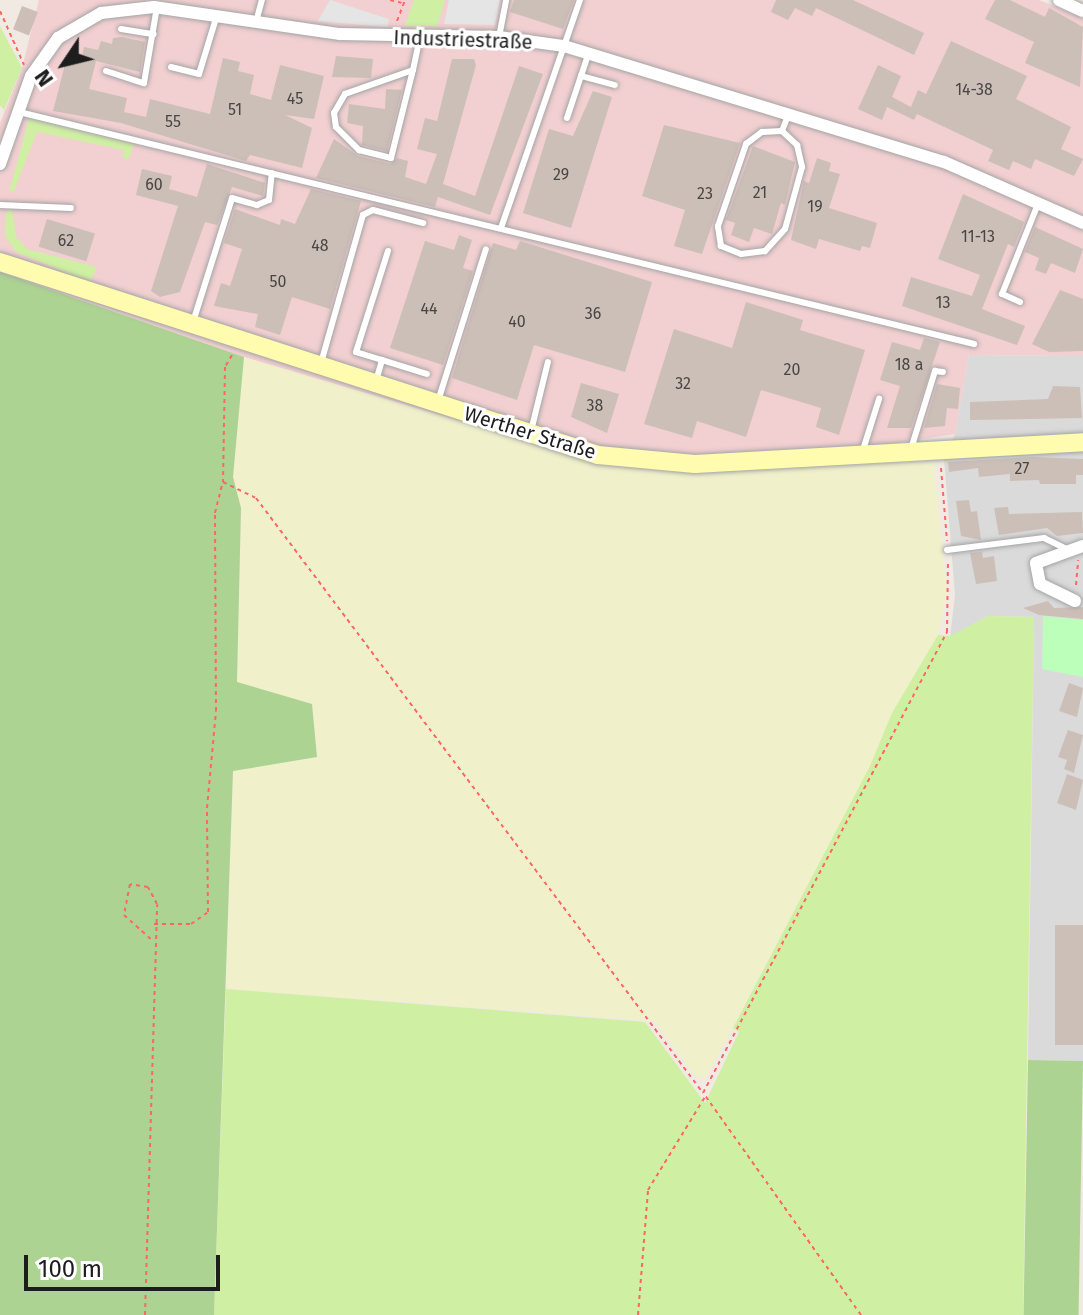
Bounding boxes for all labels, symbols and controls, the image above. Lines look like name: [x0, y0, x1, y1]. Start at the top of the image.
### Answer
north arrow: [24, 24, 104, 104]
street label: Industriestraße: [393, 26, 533, 54]
text: N: [29, 64, 59, 92]
house number: 14-38: [955, 80, 993, 100]
house number: 45: [287, 89, 303, 109]
house number: 51: [228, 100, 242, 120]
house number: 55: [165, 112, 181, 132]
house number: 29: [553, 165, 569, 185]
house number: 60: [145, 175, 163, 195]
house number: 21: [753, 183, 767, 203]
house number: 23: [697, 184, 713, 204]
house number: 19: [807, 197, 823, 217]
house number: 11-13: [961, 227, 995, 247]
house number: 62: [58, 231, 74, 251]
house number: 48: [311, 236, 329, 256]
house number: 50: [270, 272, 286, 292]
house number: 13: [936, 293, 950, 313]
house number: 44: [420, 299, 438, 319]
house number: 36: [585, 304, 601, 324]
house number: 40: [508, 312, 526, 332]
house number: 18 a: [895, 355, 923, 375]
house number: 20: [784, 360, 800, 380]
house number: 32: [675, 374, 691, 394]
house number: 38: [587, 396, 603, 416]
street label: Werther Straße: [461, 402, 599, 464]
house number: 27: [1015, 459, 1029, 479]
scale bar: [28, 1239, 224, 1289]
text: 100 m: [38, 1255, 102, 1283]

